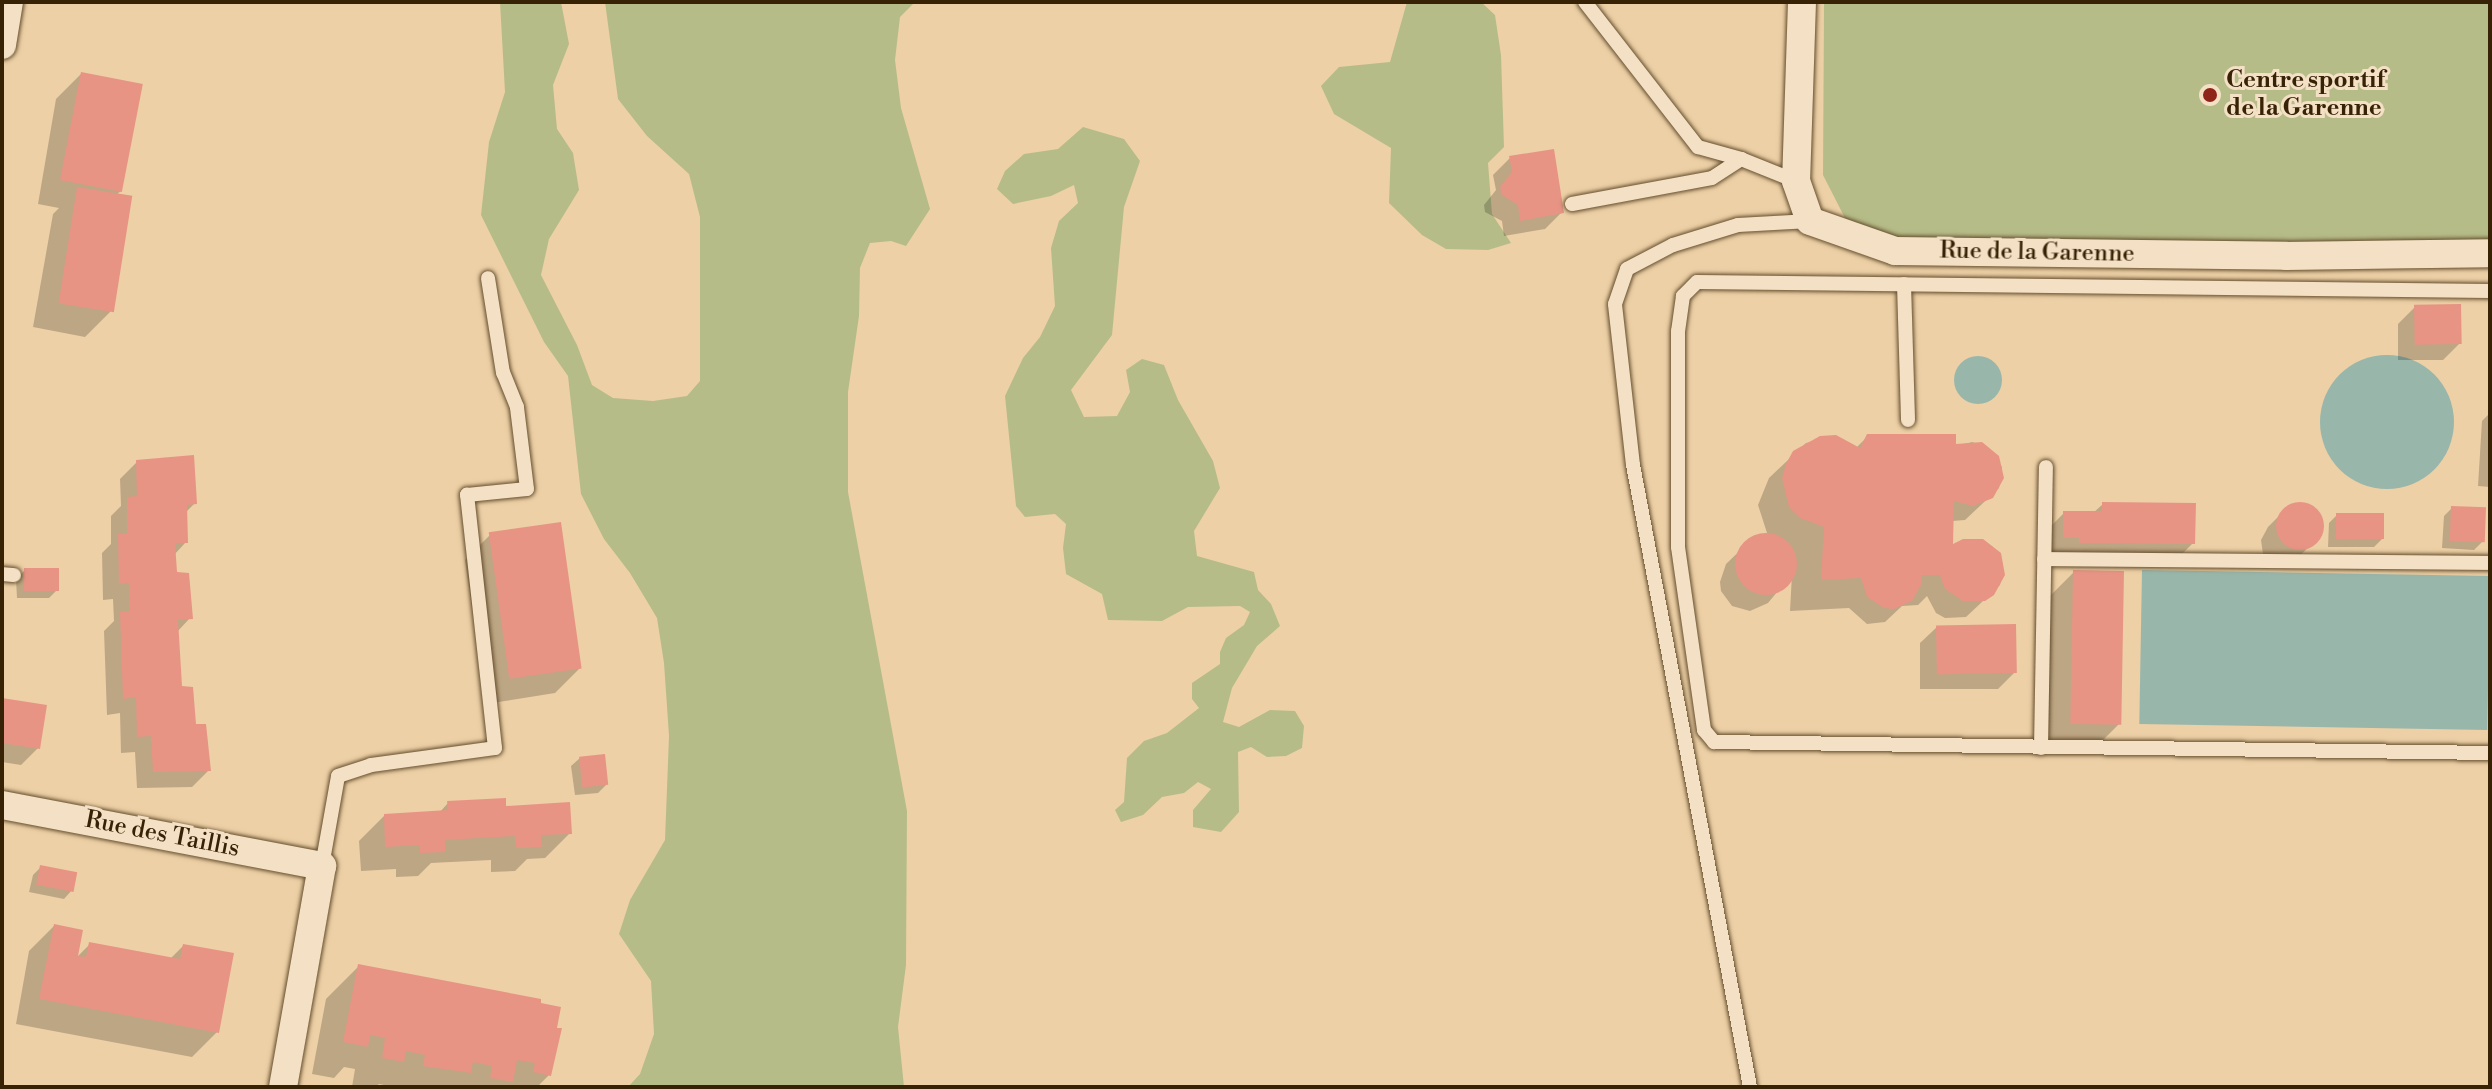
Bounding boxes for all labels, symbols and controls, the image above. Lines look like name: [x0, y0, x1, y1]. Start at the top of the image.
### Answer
place label: Centre sportif de la Garenne: [2226, 67, 2385, 123]
marker: Centre sportif de la Garenne: [2201, 86, 2219, 104]
street label: Rue de la Garenne: [1939, 237, 2135, 269]
street label: Rue des Taillis: [82, 806, 242, 864]

